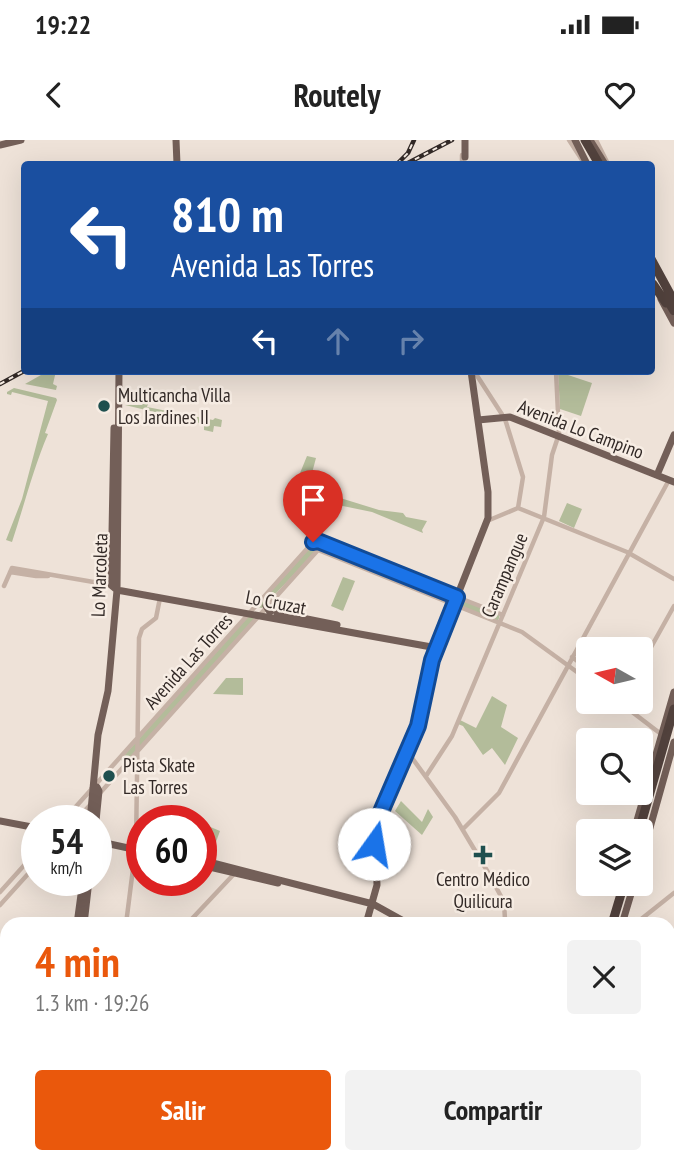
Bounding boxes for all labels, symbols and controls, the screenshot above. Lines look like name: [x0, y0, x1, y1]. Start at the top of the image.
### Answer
text: 19:22: [35, 8, 91, 41]
text: Routely: [294, 74, 380, 116]
icon: back: [35, 76, 73, 114]
icon: heart: [601, 76, 639, 114]
text: 810 m: [171, 182, 284, 246]
icon: left: [56, 189, 147, 280]
text: Avenida Las Torres: [171, 244, 374, 286]
icon: left: [246, 322, 284, 360]
icon: ahead: [319, 322, 357, 360]
icon: right: [392, 322, 430, 360]
place label: Multicancha Villa Los Jardines II: [118, 383, 231, 429]
street label: Avenida Lo Campino: [515, 394, 647, 464]
marker: Multicancha Villa Los Jardines II: [96, 398, 112, 414]
pin: [283, 470, 343, 542]
icon: arrive: [294, 481, 332, 519]
street label: Carampangue: [475, 529, 533, 621]
street label: Lo Marcoleta: [86, 533, 112, 617]
street label: Lo Cruzat: [244, 584, 309, 620]
street label: Avenida Las Torres: [139, 608, 237, 714]
north arrow: [576, 637, 653, 714]
map controls: [576, 637, 653, 896]
button: search: [576, 728, 653, 805]
place label: Pista Skate Las Torres: [123, 753, 195, 799]
marker: Pista Skate Las Torres: [101, 768, 117, 784]
speed limit sign: 60: [126, 805, 217, 896]
position arrow: [337, 807, 411, 881]
text: 54: [50, 818, 83, 864]
button: layers: [576, 819, 653, 896]
marker: Centro Médico Quilicura: [473, 845, 493, 865]
text: km/h: [51, 856, 82, 879]
place label: Centro Médico Quilicura: [436, 867, 530, 913]
text: 4 min: [35, 934, 120, 989]
button: close: [567, 940, 641, 1014]
text: 1.3 km · 19:26: [35, 988, 149, 1017]
button: Salir: [35, 1070, 331, 1150]
button: Compartir: [345, 1070, 641, 1150]

